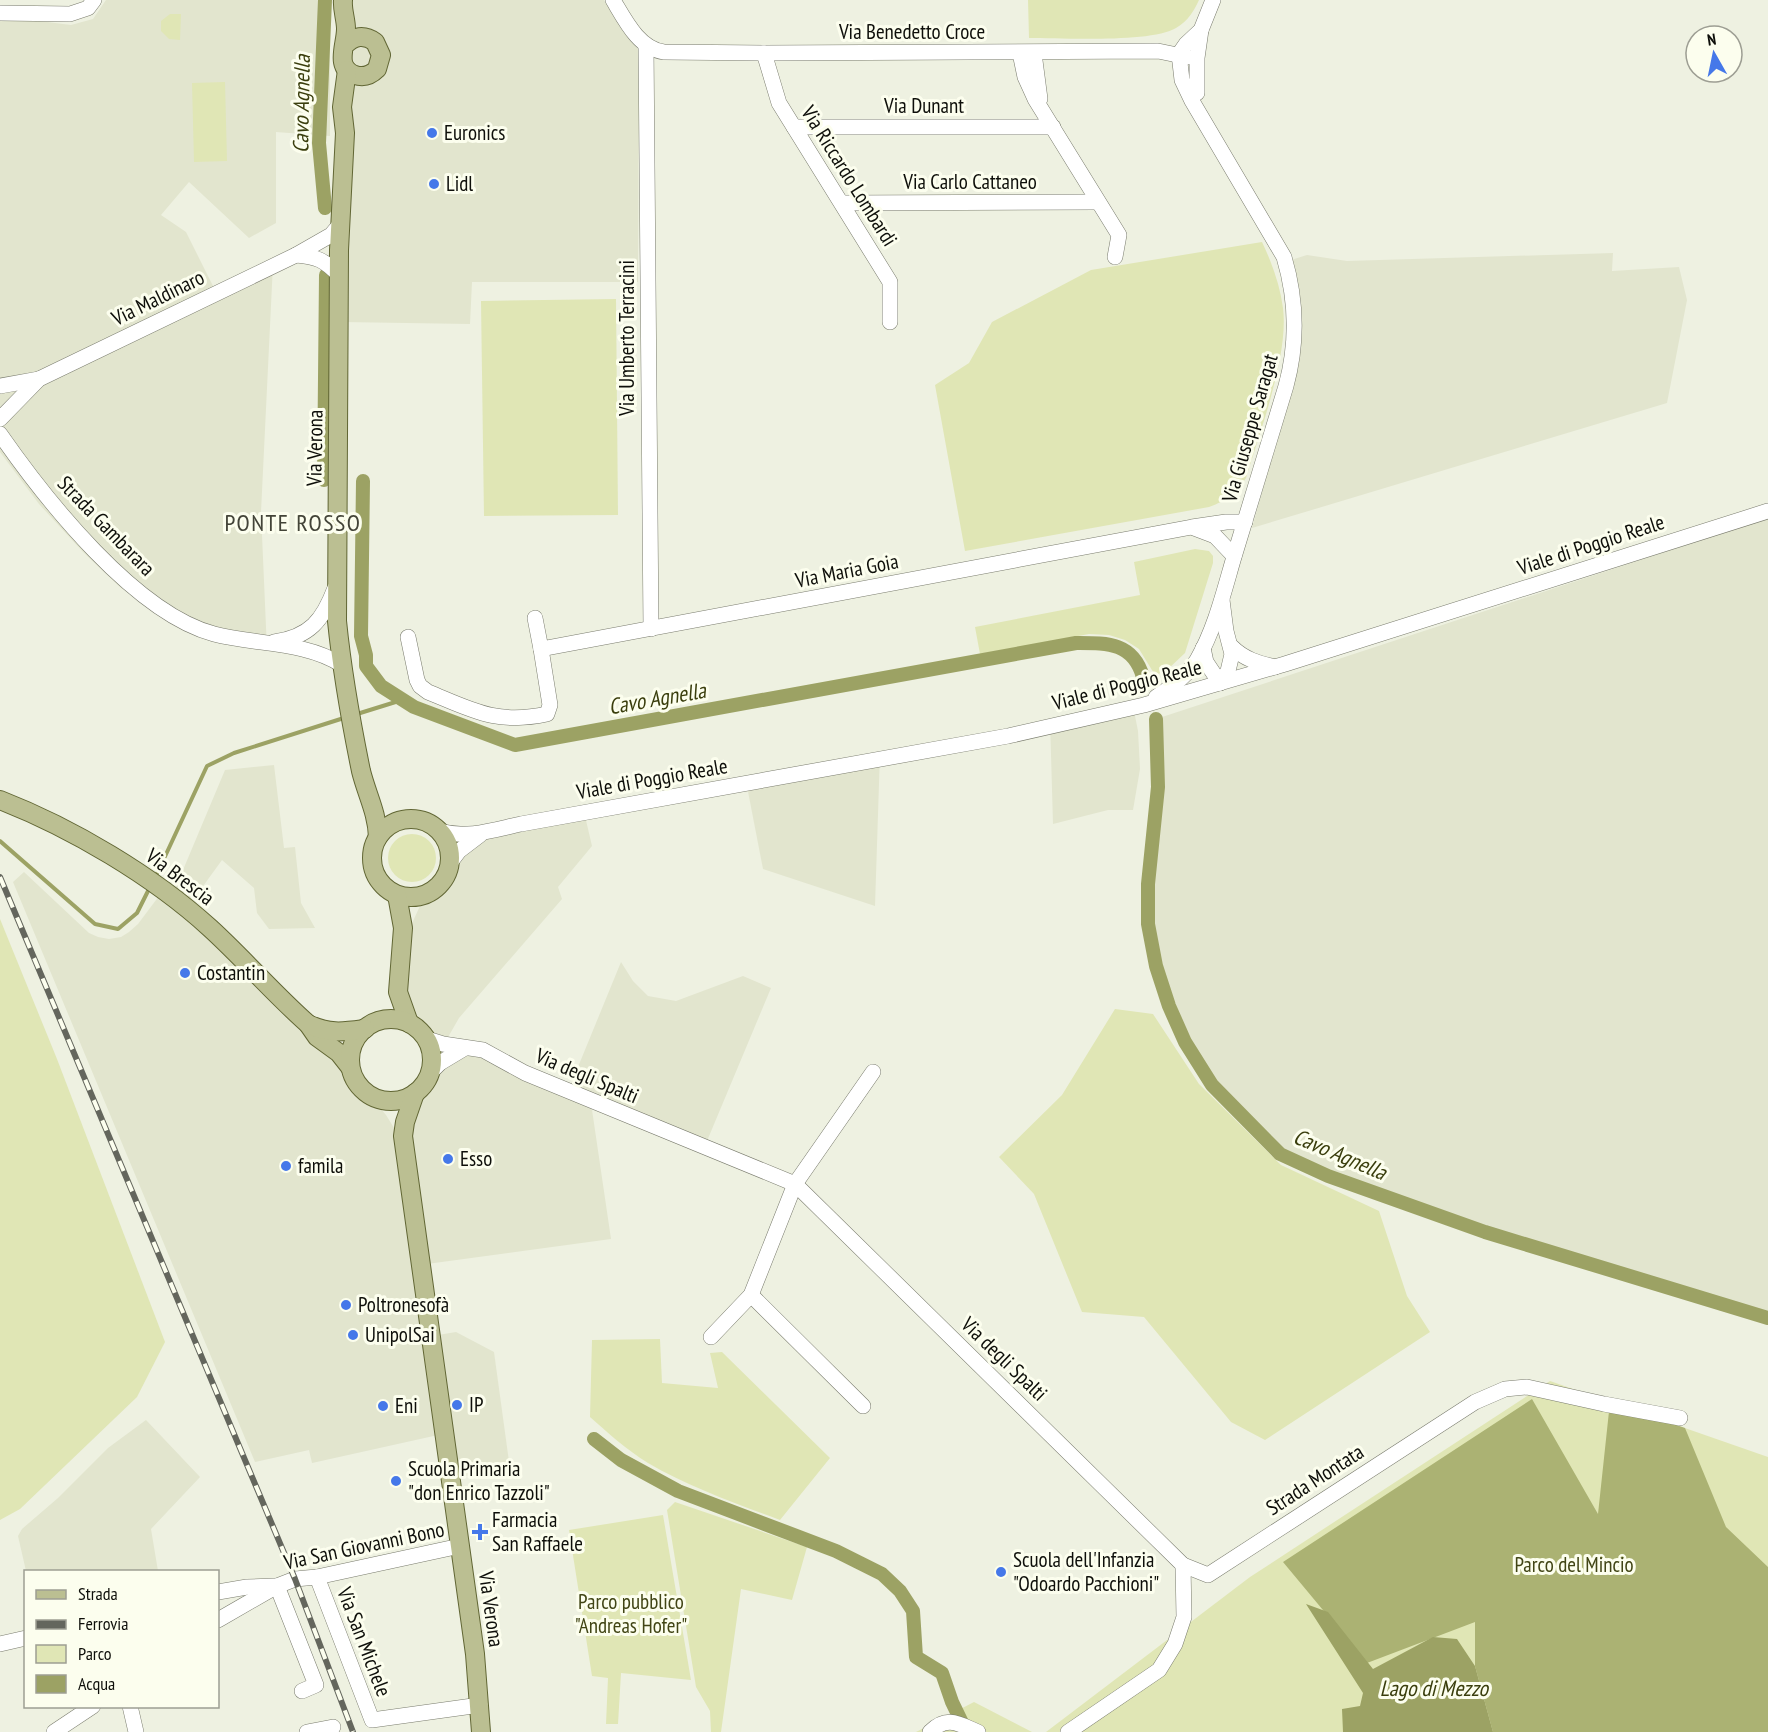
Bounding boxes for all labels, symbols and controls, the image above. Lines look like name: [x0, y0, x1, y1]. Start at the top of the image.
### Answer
street label: Via Benedetto Croce: [838, 18, 985, 45]
north arrow: [1684, 24, 1744, 84]
text: N: [1706, 29, 1717, 50]
water label: Cavo Agnella: [286, 53, 316, 153]
street label: Via Dunant: [883, 92, 964, 119]
street label: Via Riccardo Lombardi: [795, 100, 903, 251]
place label: Euronics: [444, 119, 505, 146]
marker: Euronics: [425, 126, 439, 140]
street label: Via Carlo Cattaneo: [902, 168, 1037, 195]
place label: Lidl: [446, 170, 473, 197]
marker: Lidl: [427, 177, 441, 191]
street label: Via Umberto Terracini: [613, 260, 640, 417]
street label: Via Maldinaro: [106, 264, 209, 332]
street label: Via Giuseppe Saragat: [1215, 350, 1284, 506]
street label: Via Verona: [300, 410, 329, 487]
street label: Strada Gambarara: [52, 470, 161, 581]
district label: PONTE ROSSO: [225, 507, 361, 538]
street label: Viale di Poggio Reale: [1513, 508, 1668, 581]
street label: Via Maria Goia: [792, 547, 901, 594]
street label: Viale di Poggio Reale: [1048, 653, 1204, 716]
water label: Cavo Agnella: [606, 675, 709, 720]
street label: Viale di Poggio Reale: [573, 752, 730, 805]
street label: Via Brescia: [140, 841, 220, 911]
place label: Costantin: [197, 959, 265, 986]
marker: Costantin: [178, 966, 192, 980]
street label: Via degli Spalti: [531, 1041, 643, 1109]
water label: Cavo Agnella: [1289, 1122, 1392, 1187]
place label: Esso: [460, 1145, 492, 1172]
place label: famila: [298, 1152, 343, 1179]
marker: Esso: [441, 1152, 455, 1166]
marker: famila: [279, 1159, 293, 1173]
place label: Poltronesofà: [358, 1291, 449, 1318]
marker: Poltronesofà: [339, 1298, 353, 1312]
street label: Via degli Spalti: [955, 1310, 1053, 1406]
place label: UnipolSai: [365, 1321, 435, 1348]
marker: UnipolSai: [346, 1328, 360, 1342]
place label: IP: [469, 1391, 483, 1418]
place label: Eni: [395, 1392, 418, 1419]
marker: IP: [450, 1398, 464, 1412]
marker: Eni: [376, 1399, 390, 1413]
street label: Strada Montata: [1261, 1438, 1369, 1521]
place label: Scuola Primaria "don Enrico Tazzoli": [408, 1455, 550, 1506]
marker: Scuola Primaria "don Enrico Tazzoli": [389, 1474, 403, 1488]
place label: Farmacia San Raffaele: [492, 1506, 583, 1557]
street label: Via San Giovanni Bono: [280, 1515, 447, 1576]
marker: Farmacia San Raffaele: [473, 1525, 487, 1539]
place label: Scuola dell'Infanzia "Odoardo Pacchioni": [1013, 1546, 1159, 1597]
park label: Parco del Mincio: [1514, 1551, 1634, 1578]
marker: Scuola dell'Infanzia "Odoardo Pacchioni": [994, 1565, 1008, 1579]
street label: Via Verona: [473, 1568, 510, 1649]
legend: [24, 1570, 219, 1708]
text: Strada: [78, 1582, 118, 1605]
street label: Via San Michele: [331, 1582, 398, 1700]
park label: Parco pubblico "Andreas Hofer": [575, 1588, 687, 1639]
text: Ferrovia: [78, 1612, 128, 1635]
text: Parco: [78, 1642, 112, 1665]
text: Acqua: [78, 1672, 115, 1695]
water label: Lago di Mezzo: [1380, 1674, 1490, 1702]

